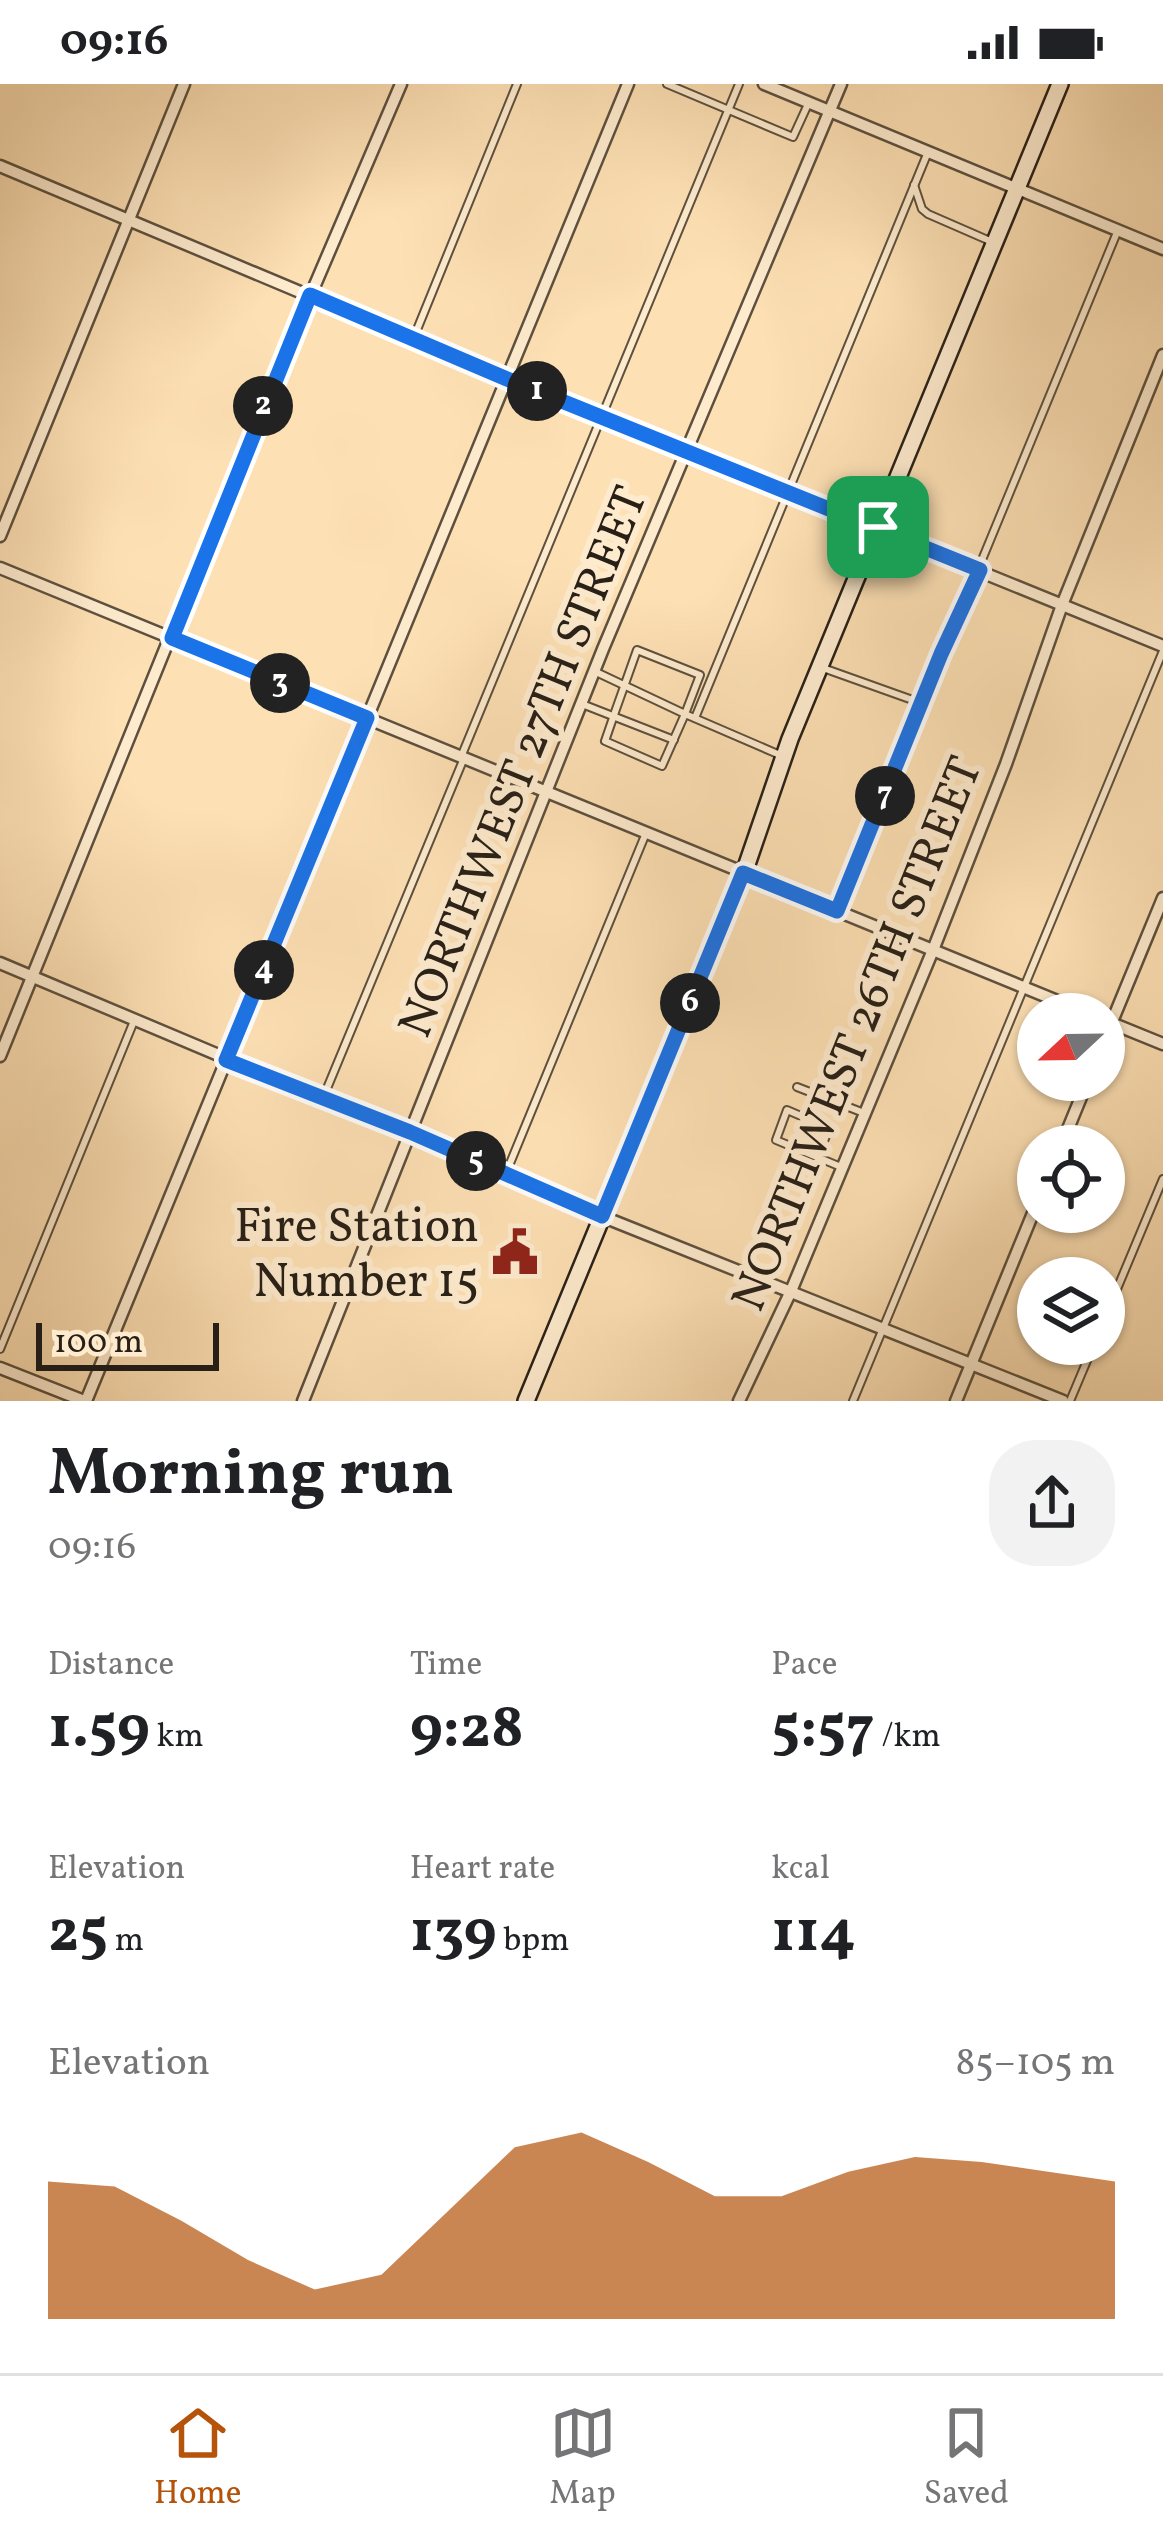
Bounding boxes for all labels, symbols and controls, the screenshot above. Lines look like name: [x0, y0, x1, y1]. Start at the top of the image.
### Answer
text: 09:16: [60, 11, 168, 74]
pin: 1: [507, 361, 567, 421]
text: 1: [530, 368, 544, 414]
pin: 2: [233, 376, 293, 436]
text: 2: [254, 383, 272, 429]
pin: [827, 476, 929, 578]
street label: NORTHWEST 27TH STREET: [384, 477, 666, 1048]
icon: arrive: [845, 494, 911, 560]
pin: 3: [250, 653, 310, 713]
text: 3: [272, 660, 288, 706]
street label: NORTHWEST 26TH STREET: [717, 747, 1001, 1322]
pin: 7: [855, 766, 915, 826]
text: 7: [877, 773, 893, 819]
pin: 4: [234, 940, 294, 1000]
text: 4: [254, 947, 274, 993]
pin: 6: [660, 973, 720, 1033]
text: 6: [681, 980, 699, 1026]
north arrow: [1017, 993, 1125, 1101]
map controls: [1017, 993, 1125, 1365]
button: locate: [1017, 1125, 1125, 1233]
pin: 5: [446, 1131, 506, 1191]
text: 5: [468, 1138, 484, 1184]
place label: Fire Station Number 15: [235, 1195, 479, 1317]
public building icon: Fire Station Number 15: [490, 1227, 540, 1277]
button: layers: [1017, 1257, 1125, 1365]
scale bar: [36, 1317, 219, 1370]
text: 100 m: [54, 1321, 143, 1367]
text: Morning run: [48, 1430, 454, 1522]
button: share: [989, 1440, 1115, 1566]
text: 09:16: [48, 1521, 136, 1575]
text: Distance: [48, 1643, 174, 1689]
text: Time: [410, 1643, 482, 1689]
text: Pace: [771, 1643, 837, 1689]
text: 1.59: [48, 1689, 150, 1772]
text: 9:28: [410, 1689, 524, 1772]
text: 5:57: [771, 1689, 875, 1772]
text: km: [150, 1715, 204, 1761]
text: /km: [875, 1715, 941, 1761]
text: Elevation: [48, 1847, 185, 1893]
text: Heart rate: [410, 1847, 555, 1893]
text: kcal: [771, 1847, 830, 1893]
text: 25: [48, 1893, 108, 1976]
text: 139: [410, 1893, 497, 1976]
text: 114: [771, 1893, 856, 1976]
text: m: [108, 1919, 144, 1965]
text: bpm: [497, 1919, 569, 1965]
text: Elevation: [48, 2037, 210, 2091]
text: 85–105 m: [955, 2037, 1115, 2091]
tab: Home: [154, 2400, 241, 2518]
tab: Map: [550, 2400, 616, 2518]
tab: Saved: [924, 2400, 1009, 2518]

